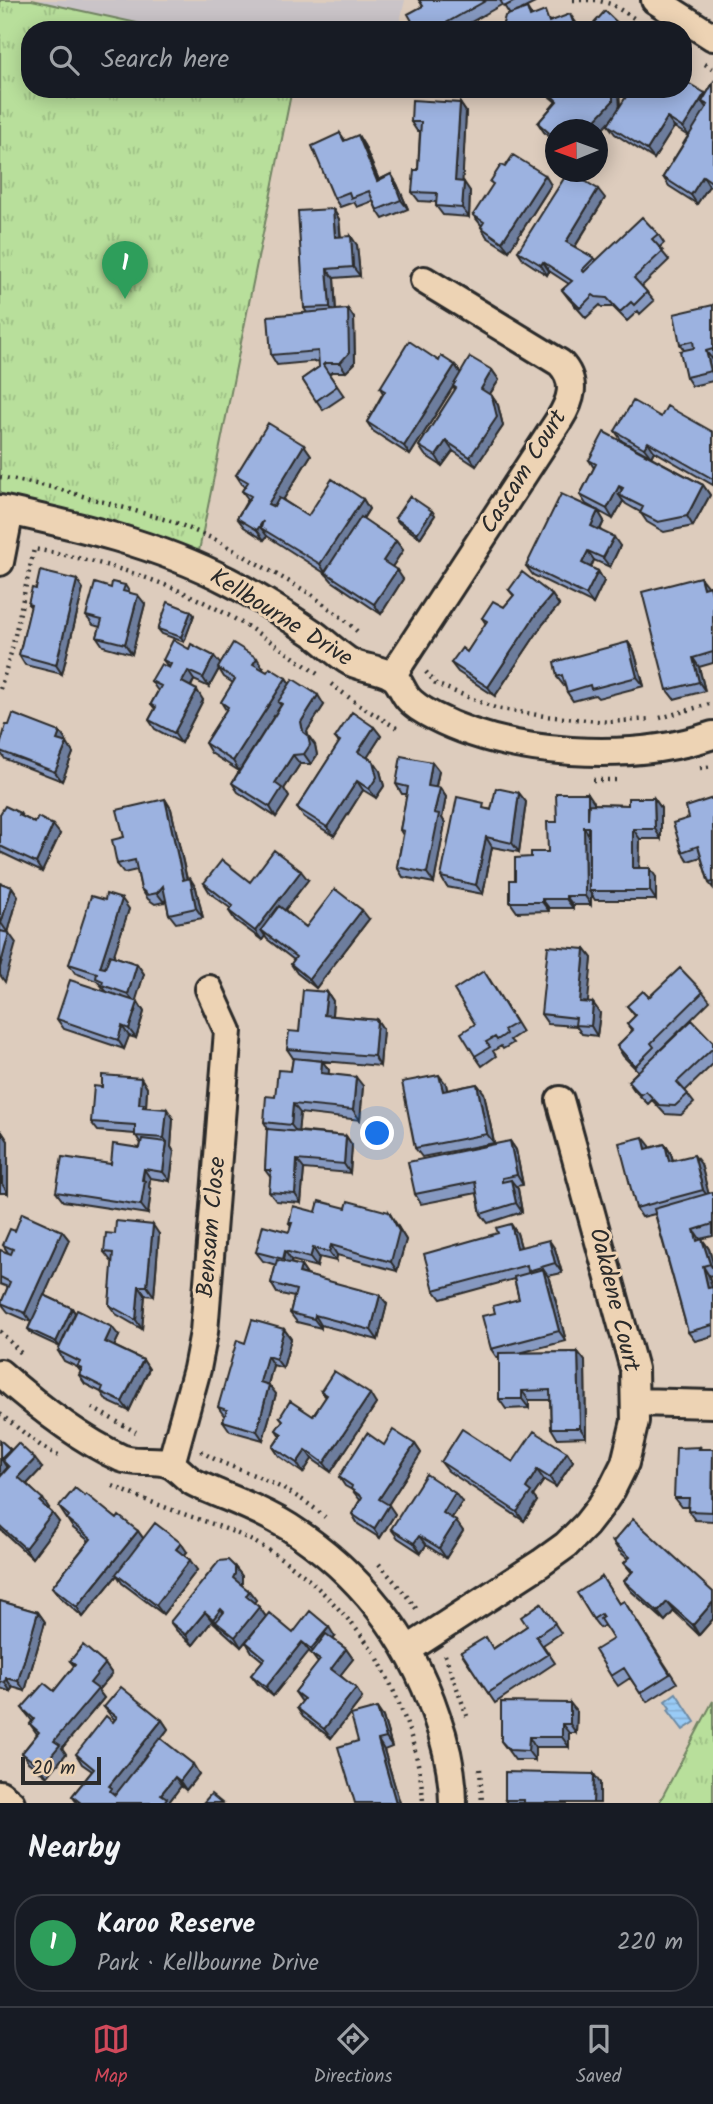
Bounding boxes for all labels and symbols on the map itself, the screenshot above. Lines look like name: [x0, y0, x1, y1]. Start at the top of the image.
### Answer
north arrow: [545, 119, 608, 182]
pin: 1: [102, 241, 148, 299]
street label: Cascam Court: [470, 401, 578, 542]
street label: Kellbourne Drive: [202, 558, 361, 678]
your location: [360, 1116, 394, 1150]
street label: Bensam Close: [186, 1155, 238, 1299]
street label: Oakdene Court: [577, 1224, 651, 1377]
scale bar: [21, 1754, 102, 1786]

